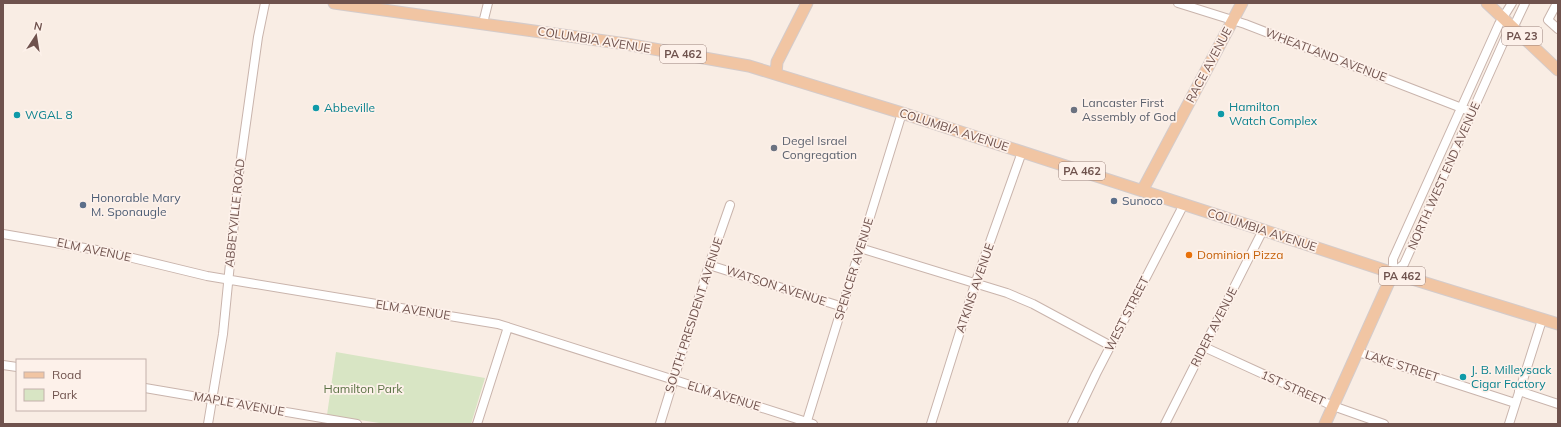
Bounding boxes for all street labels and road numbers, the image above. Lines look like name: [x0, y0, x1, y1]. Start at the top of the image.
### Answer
street label: COLUMBIA AVENUE: [537, 23, 652, 56]
street label: RACE AVENUE: [1182, 24, 1235, 105]
street label: WHEATLAND AVENUE: [1263, 24, 1389, 85]
road number: PA 23: [1502, 27, 1542, 45]
road number: PA 462: [660, 45, 706, 63]
street label: NORTH WEST END AVENUE: [1404, 100, 1483, 252]
street label: COLUMBIA AVENUE: [898, 105, 1011, 154]
street label: ABBEYVILLE ROAD: [221, 158, 248, 268]
road number: PA 462: [1059, 162, 1105, 180]
street label: COLUMBIA AVENUE: [1206, 205, 1319, 254]
street label: SPENCER AVENUE: [831, 216, 876, 322]
street label: ELM AVENUE: [56, 234, 133, 265]
street label: SOUTH PRESIDENT AVENUE: [661, 235, 726, 394]
street label: ATKINS AVENUE: [952, 241, 997, 335]
street label: WATSON AVENUE: [724, 262, 828, 309]
road number: PA 462: [1379, 267, 1425, 285]
street label: WEST STREET: [1101, 273, 1152, 354]
street label: RIDER AVENUE: [1187, 284, 1240, 369]
street label: ELM AVENUE: [375, 296, 451, 323]
street label: LAKE STREET: [1363, 346, 1442, 385]
street label: 1ST STREET: [1259, 367, 1328, 409]
street label: ELM AVENUE: [686, 377, 762, 414]
street label: MAPLE AVENUE: [192, 388, 286, 419]

